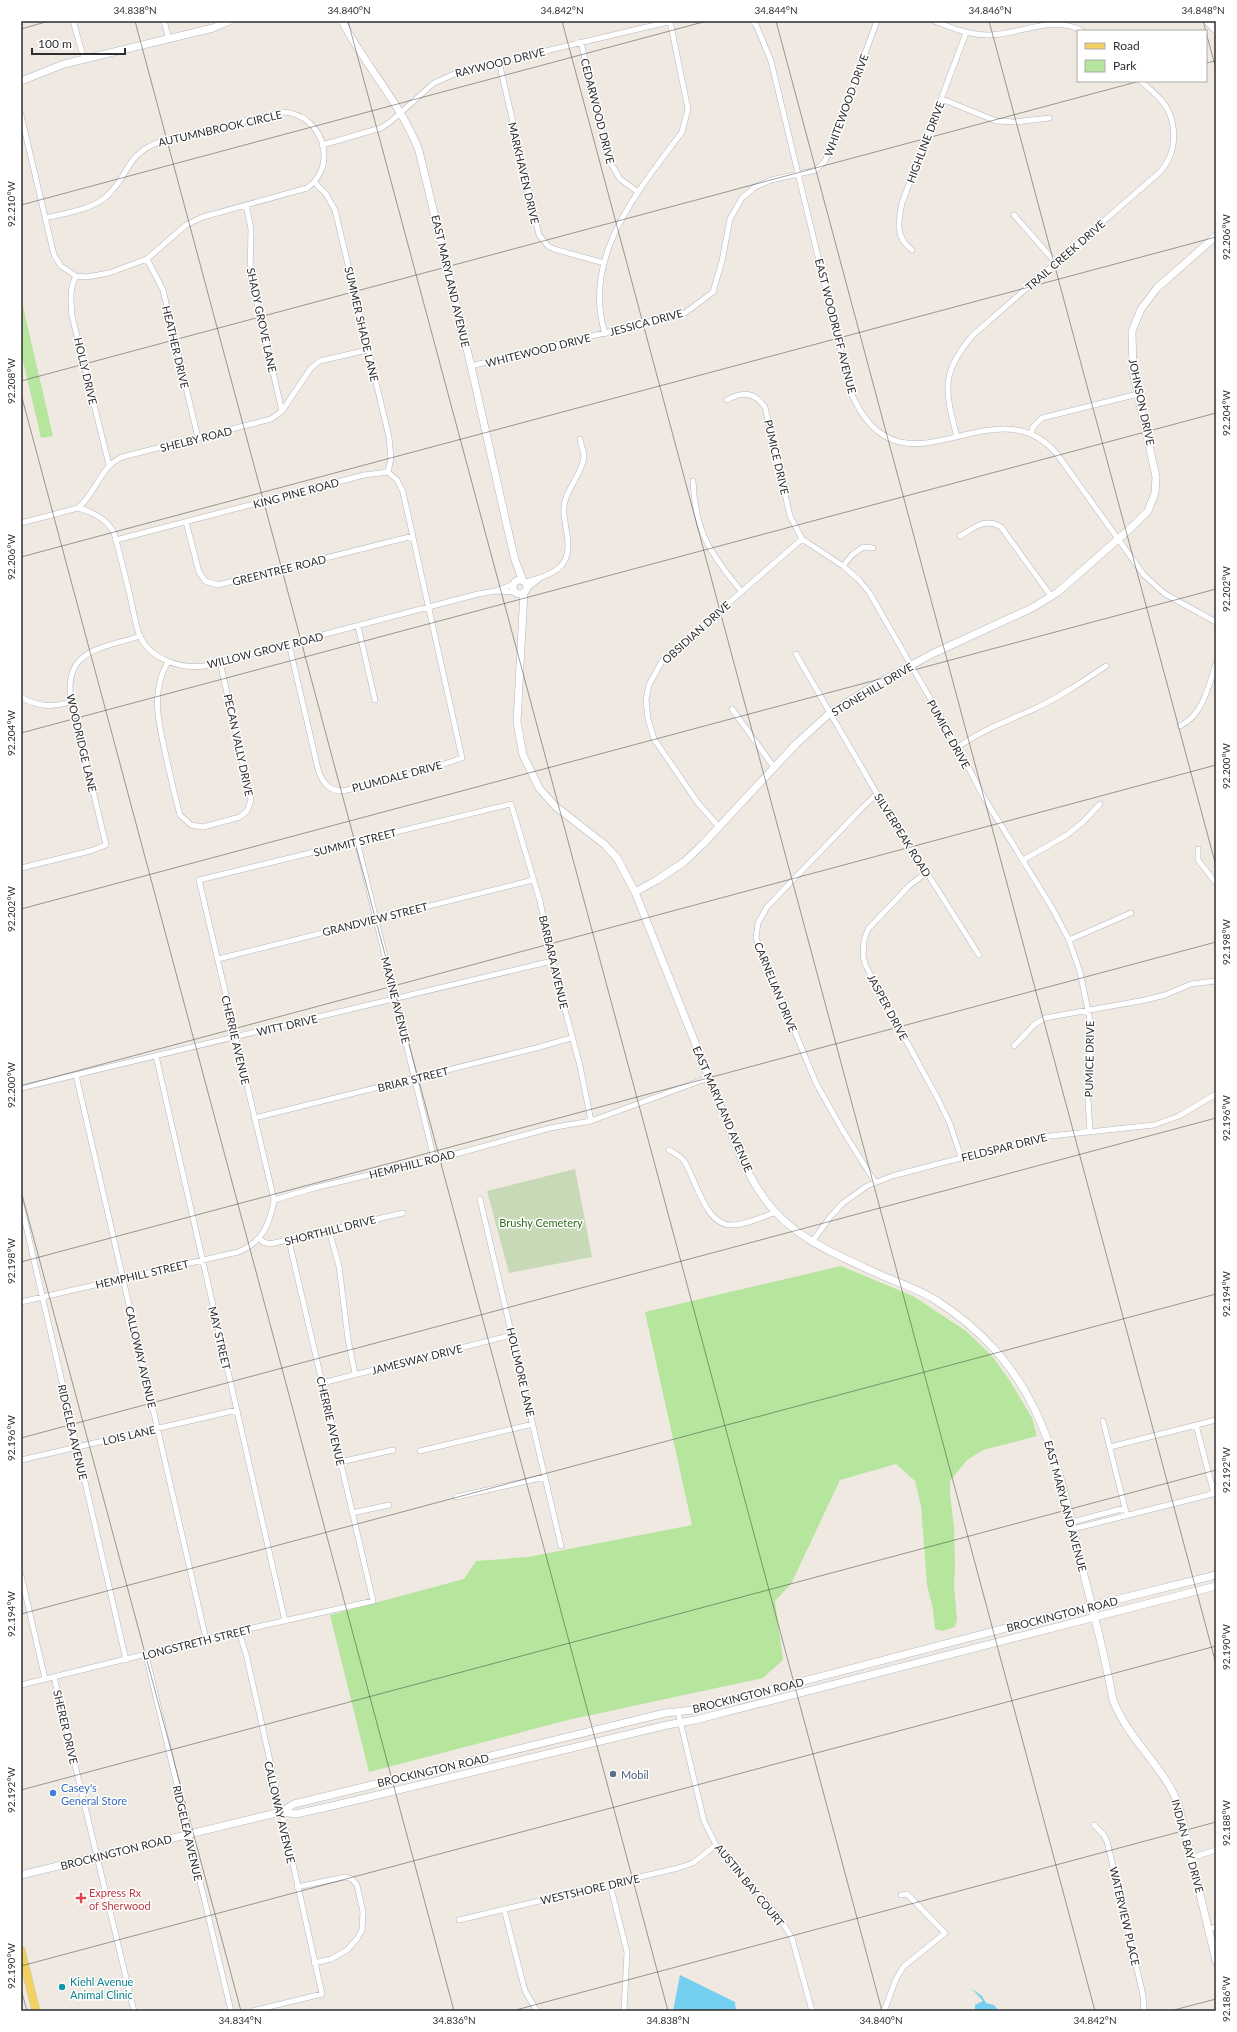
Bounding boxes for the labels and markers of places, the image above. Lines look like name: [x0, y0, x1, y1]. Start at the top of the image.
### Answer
place label: Mobil: [621, 1768, 649, 1781]
marker: Mobil: [608, 1769, 618, 1779]
place label: Casey's General Store: [61, 1781, 127, 1807]
marker: Casey's General Store: [48, 1788, 58, 1798]
place label: Express Rx of Sherwood: [89, 1886, 151, 1912]
marker: Express Rx of Sherwood: [76, 1893, 86, 1903]
place label: Kiehl Avenue Animal Clinic: [70, 1975, 134, 2001]
marker: Kiehl Avenue Animal Clinic: [57, 1982, 67, 1992]

